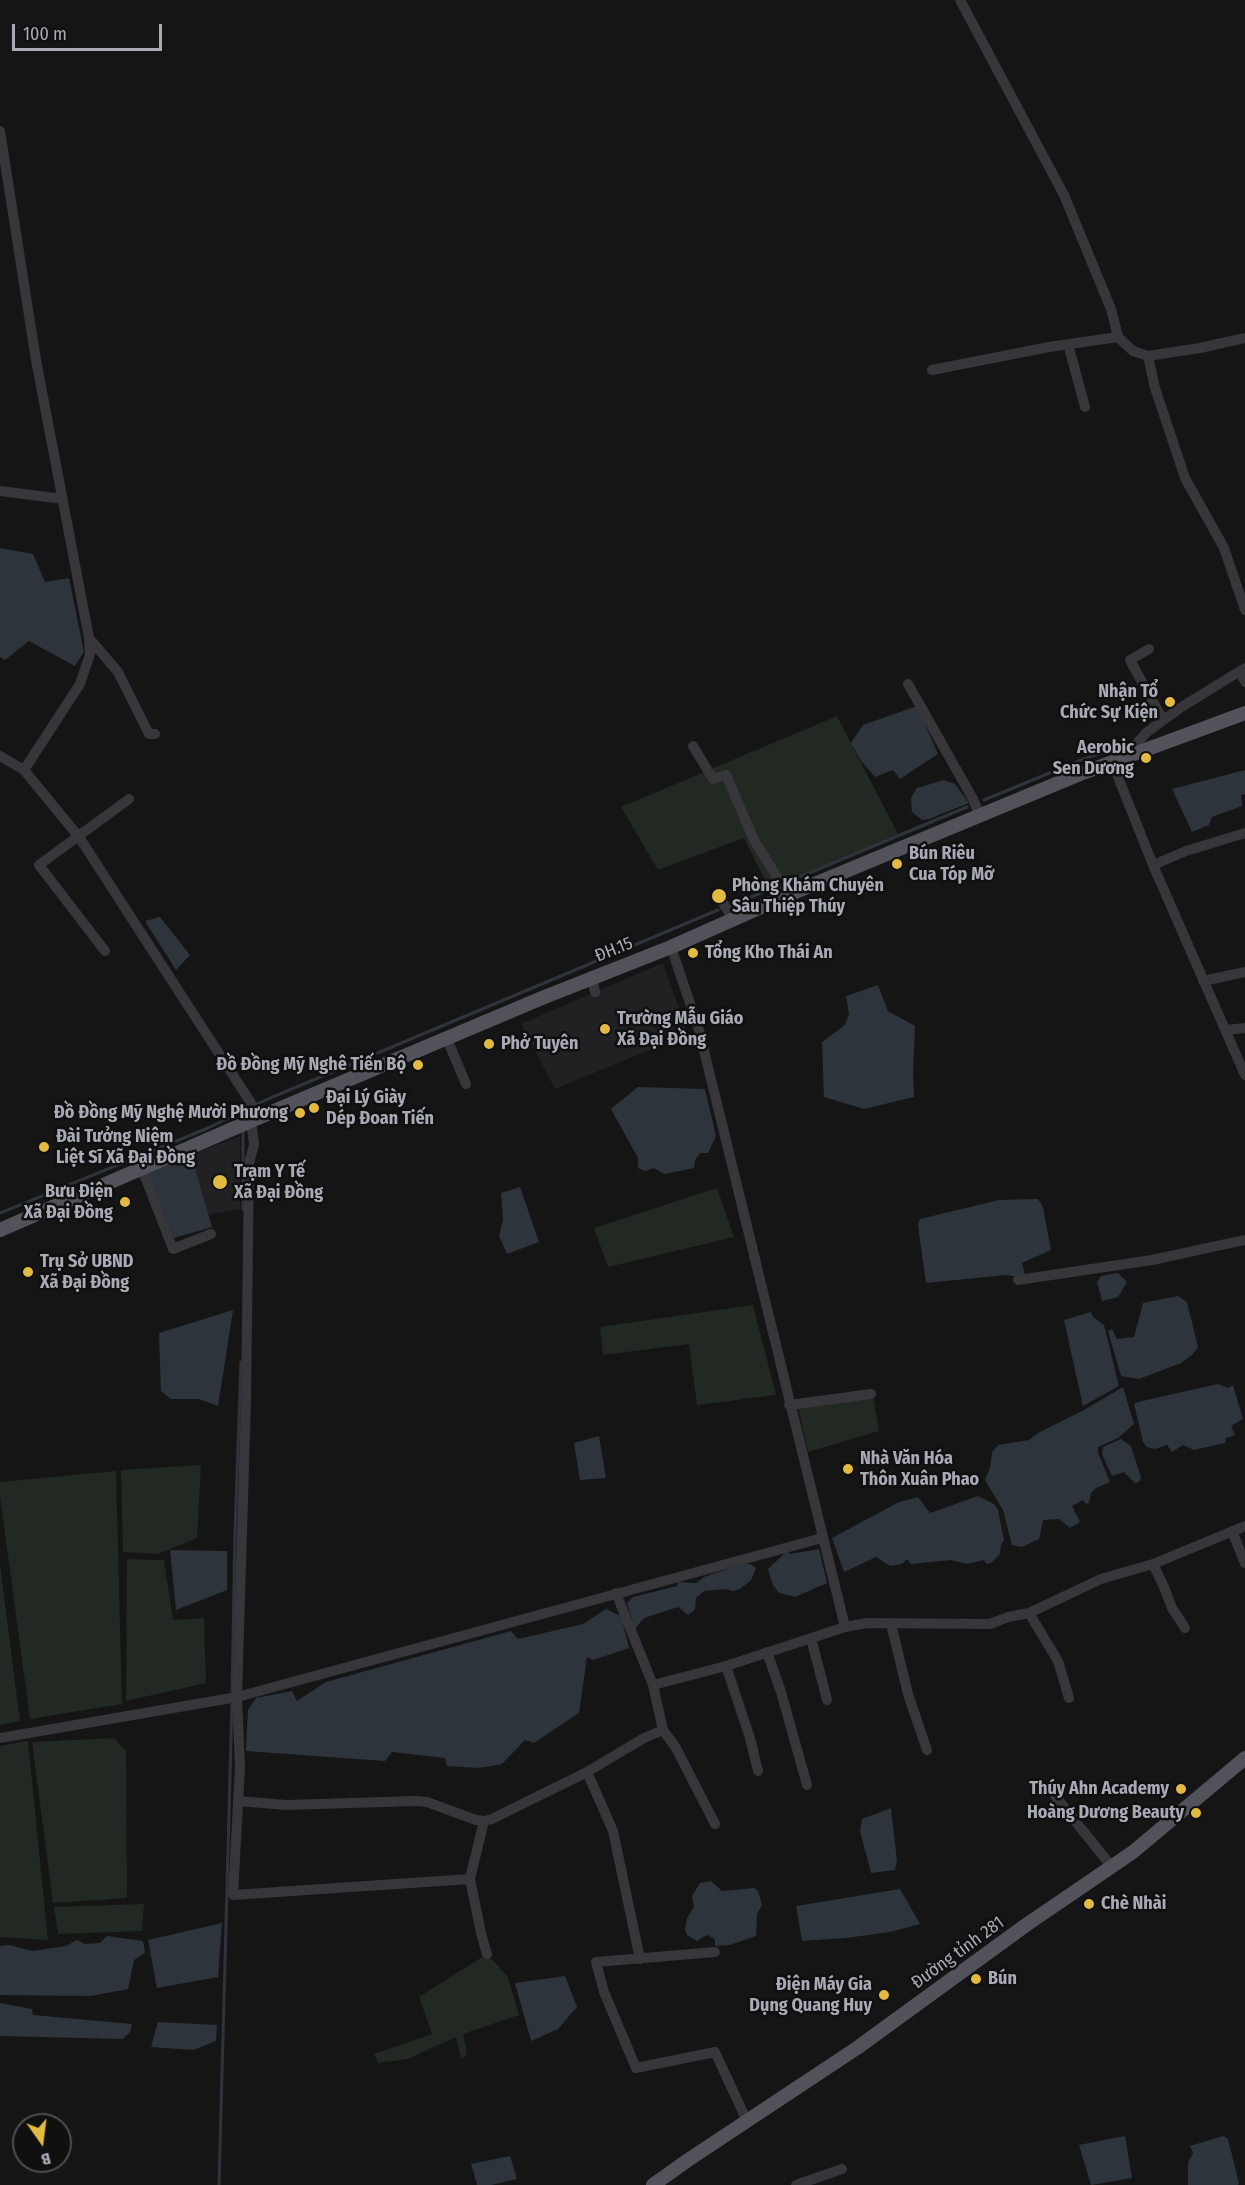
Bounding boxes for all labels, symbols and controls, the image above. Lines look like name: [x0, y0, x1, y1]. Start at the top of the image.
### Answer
scale bar: [15, 12, 165, 50]
text: 100 m: [23, 23, 67, 45]
place label: Nhận Tổ Chức Sự Kiện: [1060, 681, 1158, 724]
marker: Nhận Tổ Chức Sự Kiện: [1163, 695, 1177, 709]
place label: Aerobic Sen Dương: [1053, 737, 1134, 780]
marker: Aerobic Sen Dương: [1139, 751, 1153, 765]
place label: Bún Riêu Cua Tóp Mỡ: [909, 843, 994, 886]
marker: Bún Riêu Cua Tóp Mỡ: [890, 857, 904, 871]
place label: Phòng Khám Chuyên Sâu Thiệp Thúy: [732, 875, 884, 918]
marker: Phòng Khám Chuyên Sâu Thiệp Thúy: [710, 887, 728, 905]
street label: ĐH.15: [592, 933, 636, 967]
place label: Tổng Kho Thái An: [705, 942, 833, 964]
marker: Tổng Kho Thái An: [686, 946, 700, 960]
place label: Trường Mẫu Giáo Xã Đại Đồng: [617, 1008, 743, 1050]
marker: Trường Mẫu Giáo Xã Đại Đồng: [598, 1022, 612, 1036]
place label: Phở Tuyên: [501, 1033, 578, 1055]
marker: Phở Tuyên: [482, 1037, 496, 1051]
place label: Đồ Đồng Mỹ Nghê Tiến Bộ: [216, 1054, 406, 1076]
marker: Đồ Đồng Mỹ Nghê Tiến Bộ: [411, 1058, 425, 1072]
place label: Đại Lý Giày Dép Đoan Tiến: [326, 1087, 434, 1130]
marker: Đại Lý Giày Dép Đoan Tiến: [307, 1101, 321, 1115]
place label: Đồ Đồng Mỹ Nghệ Mười Phương: [54, 1102, 288, 1124]
marker: Đồ Đồng Mỹ Nghệ Mười Phương: [293, 1106, 307, 1120]
place label: Đài Tưởng Niệm Liệt Sĩ Xã Đại Đồng: [56, 1126, 195, 1168]
marker: Đài Tưởng Niệm Liệt Sĩ Xã Đại Đồng: [37, 1140, 51, 1154]
place label: Trạm Y Tế Xã Đại Đồng: [234, 1161, 323, 1204]
marker: Trạm Y Tế Xã Đại Đồng: [211, 1173, 229, 1191]
place label: Bưu Điện Xã Đại Đồng: [24, 1181, 113, 1224]
marker: Bưu Điện Xã Đại Đồng: [118, 1195, 132, 1209]
place label: Trụ Sở UBND Xã Đại Đồng: [40, 1251, 134, 1294]
marker: Trụ Sở UBND Xã Đại Đồng: [21, 1265, 35, 1279]
place label: Nhà Văn Hóa Thôn Xuân Phao: [860, 1448, 979, 1490]
marker: Nhà Văn Hóa Thôn Xuân Phao: [841, 1462, 855, 1476]
place label: Thúy Ahn Academy: [1029, 1778, 1169, 1800]
marker: Thúy Ahn Academy: [1174, 1782, 1188, 1796]
place label: Hoàng Dương Beauty: [1027, 1802, 1184, 1824]
marker: Hoàng Dương Beauty: [1189, 1806, 1203, 1820]
place label: Chè Nhài: [1101, 1893, 1166, 1915]
marker: Chè Nhài: [1082, 1897, 1096, 1911]
street label: Đường tỉnh 281: [907, 1912, 1009, 1994]
place label: Bún: [988, 1968, 1017, 1990]
marker: Bún: [969, 1972, 983, 1986]
place label: Điện Máy Gia Dụng Quang Huy: [749, 1974, 872, 2016]
marker: Điện Máy Gia Dụng Quang Huy: [877, 1988, 891, 2002]
north arrow: [12, 2113, 72, 2173]
text: B: [39, 2149, 53, 2169]

